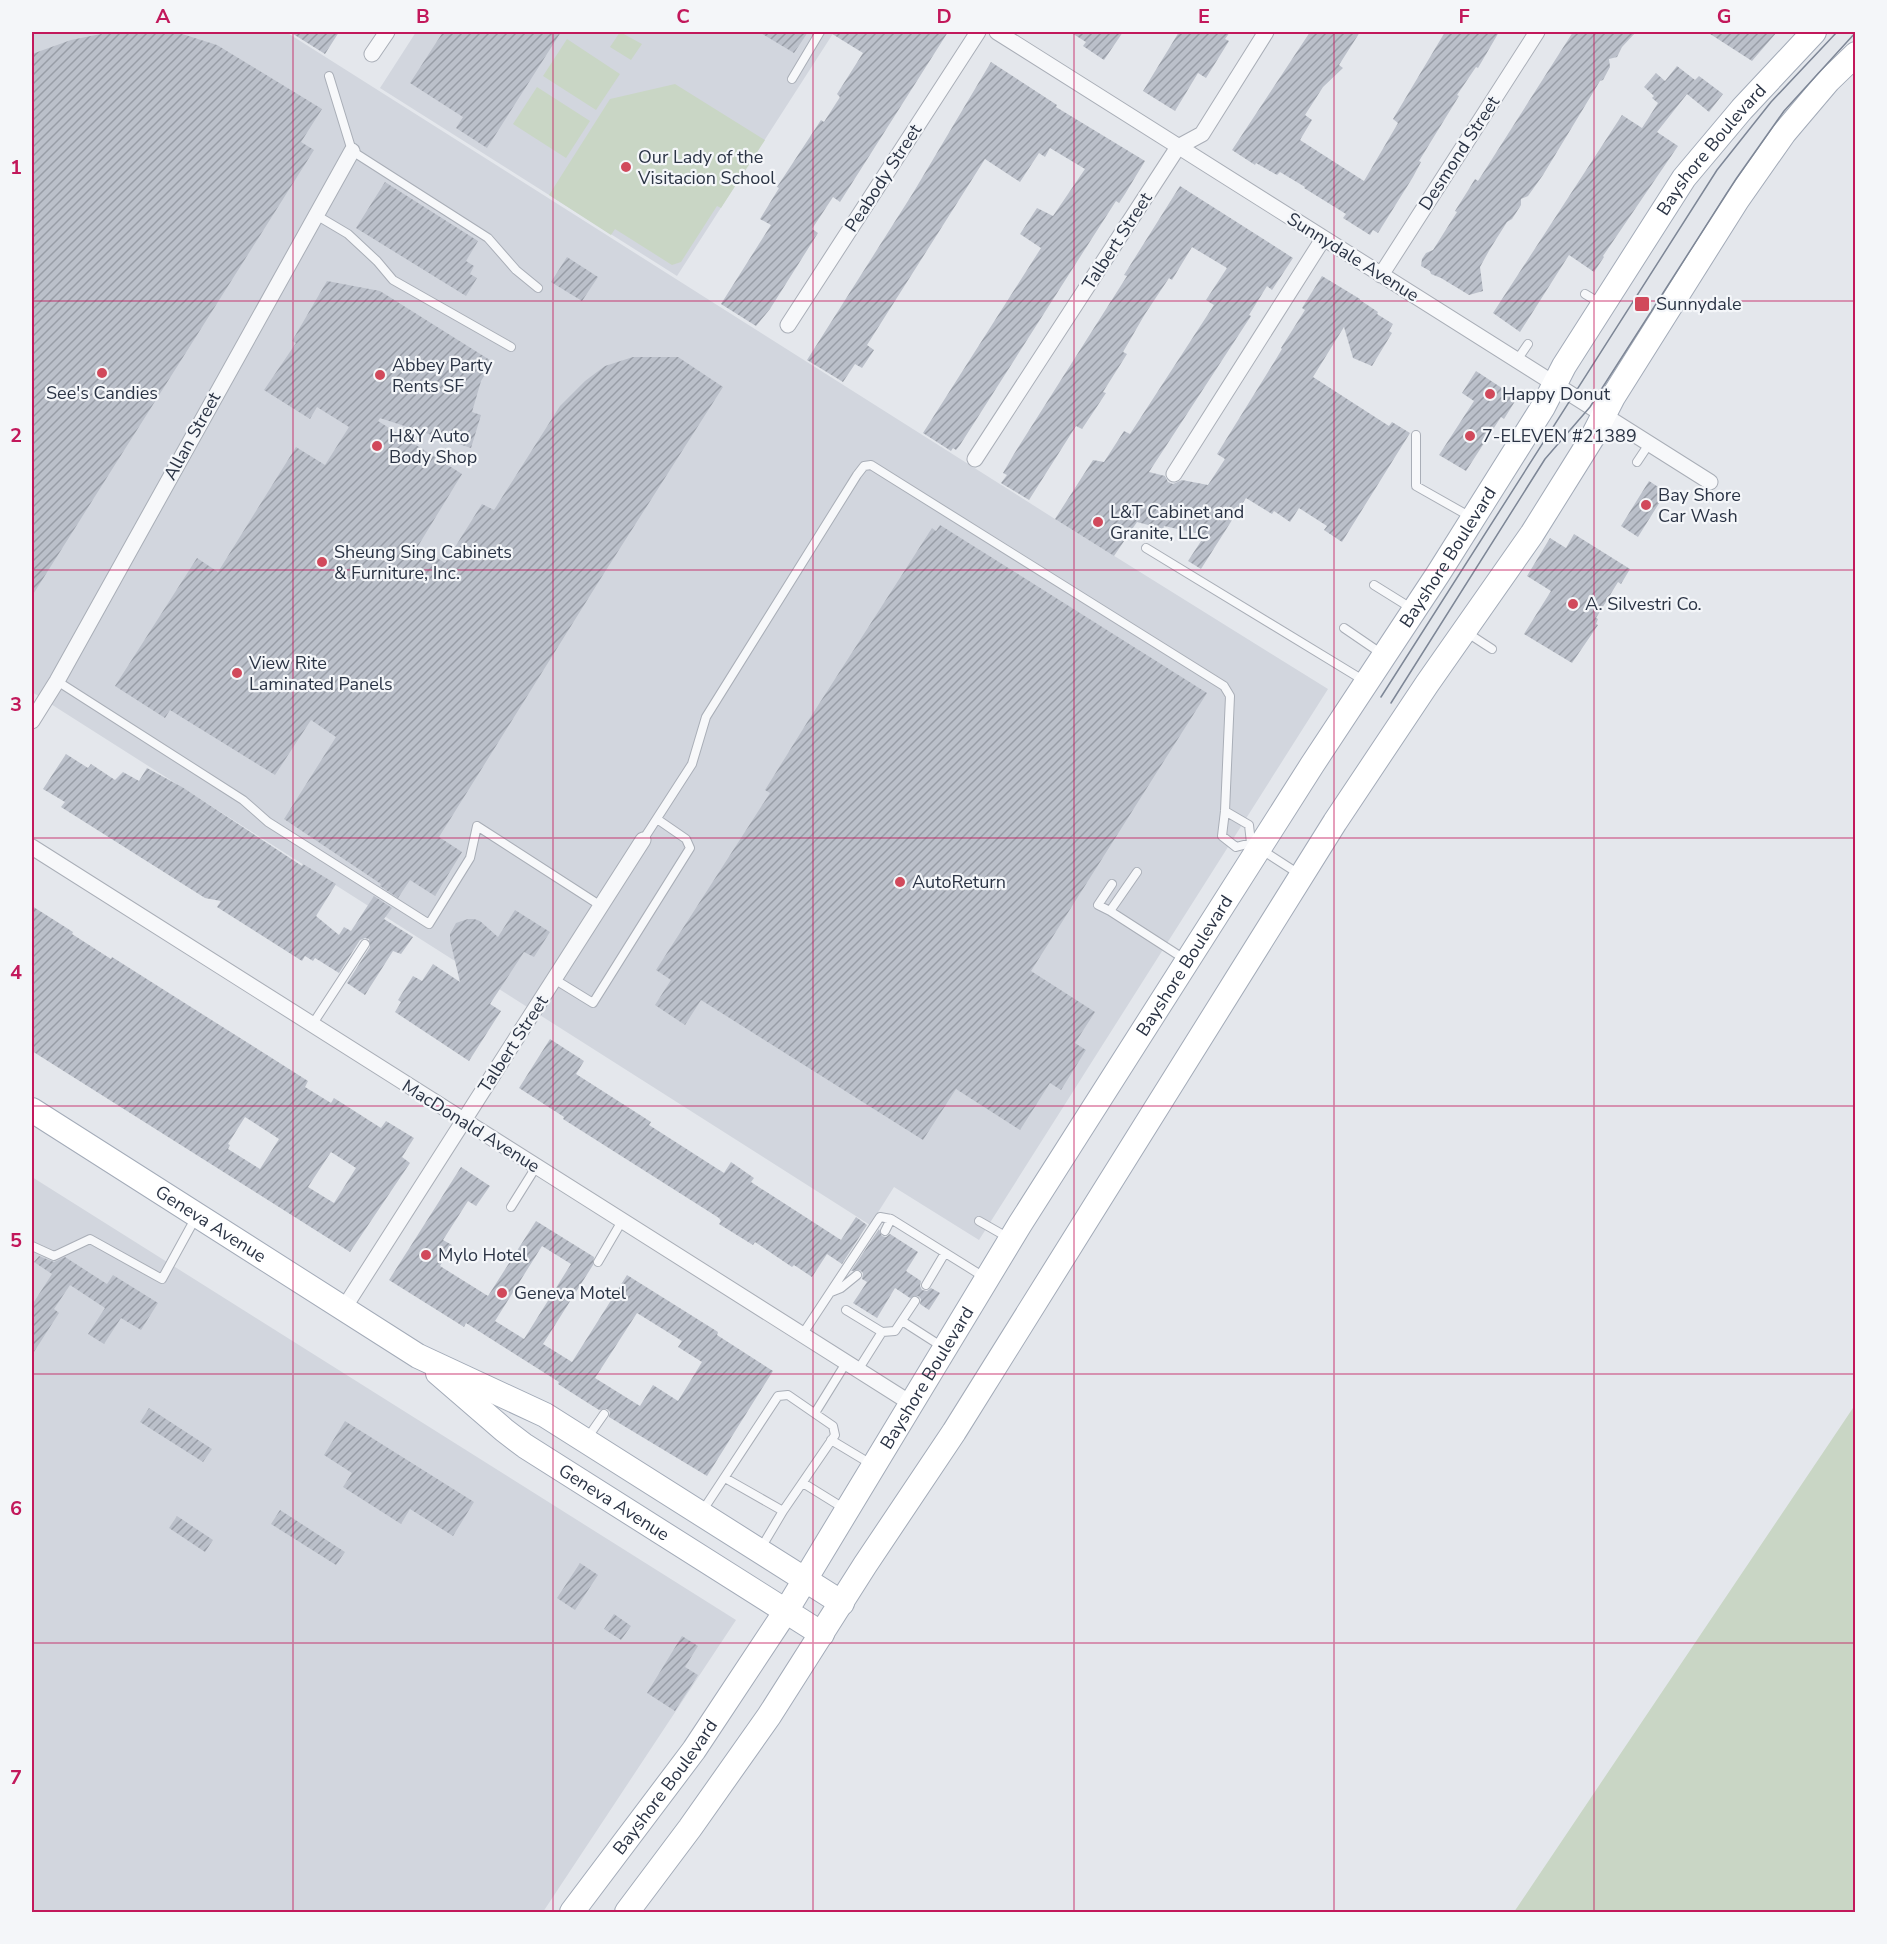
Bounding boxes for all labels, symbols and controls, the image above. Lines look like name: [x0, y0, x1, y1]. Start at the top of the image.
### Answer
text: A: [156, 3, 171, 30]
text: B: [416, 3, 430, 30]
text: C: [676, 3, 690, 30]
text: D: [936, 3, 952, 30]
text: E: [1198, 3, 1210, 30]
text: F: [1458, 3, 1470, 30]
text: G: [1717, 3, 1731, 30]
street label: Bayshore Boulevard: [1651, 79, 1771, 220]
street label: Desmond Street: [1413, 91, 1505, 215]
street label: Peabody Street: [839, 119, 927, 237]
place label: Our Lady of the Visitacion School: [637, 145, 776, 190]
text: 1: [10, 154, 22, 181]
marker: Our Lady of the Visitacion School: [619, 160, 633, 174]
street label: Talbert Street: [1077, 187, 1158, 294]
street label: Sunnydale Avenue: [1282, 207, 1424, 307]
place label: Sunnydale: [1656, 292, 1742, 316]
marker: Sunnydale: [1633, 295, 1651, 313]
place label: Abbey Party Rents SF: [392, 353, 493, 398]
marker: See's Candies: [95, 366, 109, 380]
marker: Abbey Party Rents SF: [373, 368, 387, 382]
place label: See's Candies: [46, 381, 158, 405]
place label: Happy Donut: [1502, 382, 1611, 406]
street label: Allan Street: [158, 387, 226, 484]
marker: Happy Donut: [1483, 387, 1497, 401]
text: 2: [10, 422, 22, 449]
place label: H&Y Auto Body Shop: [389, 424, 477, 469]
place label: 7-ELEVEN #21389: [1482, 424, 1637, 448]
marker: 7-ELEVEN #21389: [1463, 429, 1477, 443]
marker: H&Y Auto Body Shop: [370, 439, 384, 453]
street label: Bayshore Boulevard: [1394, 482, 1502, 632]
place label: Bay Shore Car Wash: [1658, 483, 1741, 528]
marker: Bay Shore Car Wash: [1639, 498, 1653, 512]
place label: L&T Cabinet and Granite, LLC: [1110, 500, 1244, 545]
marker: L&T Cabinet and Granite, LLC: [1091, 515, 1105, 529]
place label: Sheung Sing Cabinets & Furniture, Inc.: [334, 540, 512, 585]
marker: Sheung Sing Cabinets & Furniture, Inc.: [315, 555, 329, 569]
place label: A. Silvestri Co.: [1585, 592, 1702, 616]
marker: A. Silvestri Co.: [1566, 597, 1580, 611]
place label: View Rite Laminated Panels: [248, 651, 393, 696]
marker: View Rite Laminated Panels: [230, 666, 244, 680]
text: 3: [10, 691, 22, 718]
place label: AutoReturn: [912, 870, 1006, 894]
marker: AutoReturn: [893, 875, 907, 889]
street label: Bayshore Boulevard: [1131, 891, 1238, 1041]
text: 4: [10, 959, 22, 986]
street label: Talbert Street: [473, 990, 554, 1097]
street label: MacDonald Avenue: [398, 1074, 544, 1178]
street label: Geneva Avenue: [151, 1180, 271, 1268]
text: 5: [10, 1227, 22, 1254]
place label: Mylo Hotel: [438, 1243, 528, 1267]
marker: Mylo Hotel: [419, 1248, 433, 1262]
place label: Geneva Motel: [514, 1281, 627, 1305]
marker: Geneva Motel: [495, 1286, 509, 1300]
street label: Bayshore Boulevard: [875, 1302, 979, 1454]
street label: Geneva Avenue: [554, 1458, 674, 1546]
text: 6: [10, 1495, 22, 1522]
street label: Bayshore Boulevard: [607, 1715, 723, 1860]
text: 7: [10, 1764, 22, 1791]

